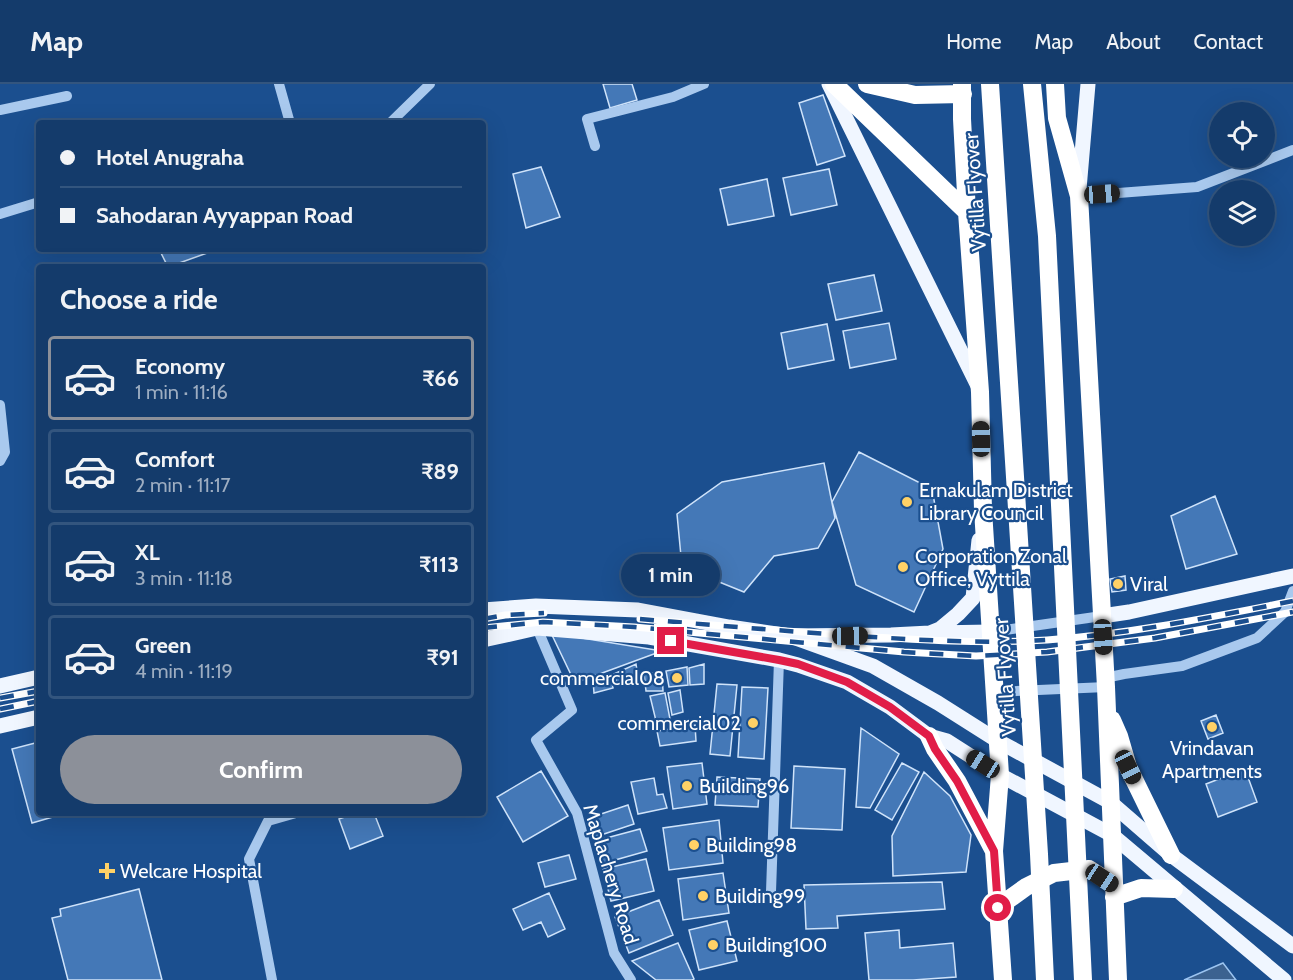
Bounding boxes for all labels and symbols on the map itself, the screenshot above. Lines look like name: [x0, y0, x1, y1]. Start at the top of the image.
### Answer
street label: Vytilla Flyover: [959, 131, 991, 252]
car: [1083, 184, 1121, 204]
car: [972, 421, 990, 457]
place label: Ernakulam District Library Council: [919, 478, 1073, 525]
marker: Ernakulam District Library Council: [900, 495, 914, 509]
place label: Corporation Zonal Office, Vyttila: [915, 544, 1067, 591]
callout: 1 min: [622, 554, 720, 596]
marker: Corporation Zonal Office, Vyttila: [896, 560, 910, 574]
place label: Viral: [1130, 572, 1168, 596]
marker: Viral: [1111, 577, 1125, 591]
street label: Vytilla Flyover: [989, 616, 1021, 737]
car: [1093, 619, 1113, 655]
route end: [657, 627, 684, 654]
car: [832, 627, 868, 645]
place label: commercial08: [540, 666, 665, 690]
marker: commercial08: [670, 671, 684, 685]
place label: commercial02: [618, 711, 741, 735]
marker: commercial02: [746, 716, 760, 730]
marker: Vrindavan Apartments: [1205, 720, 1219, 734]
place label: Vrindavan Apartments: [1162, 736, 1262, 783]
car: [963, 747, 1003, 781]
car: [1112, 747, 1144, 787]
place label: Building96: [699, 774, 789, 798]
marker: Building96: [680, 779, 694, 793]
street label: Maplachery Road: [578, 801, 644, 947]
place label: Building98: [706, 833, 797, 857]
marker: Building98: [687, 838, 701, 852]
place label: Welcare Hospital: [120, 859, 262, 883]
car: [1082, 861, 1122, 895]
marker: Welcare Hospital: [98, 862, 116, 880]
place label: Building99: [715, 884, 805, 908]
marker: Building99: [696, 889, 710, 903]
route start: [984, 894, 1011, 921]
place label: Building100: [725, 933, 827, 957]
marker: Building100: [706, 938, 720, 952]

